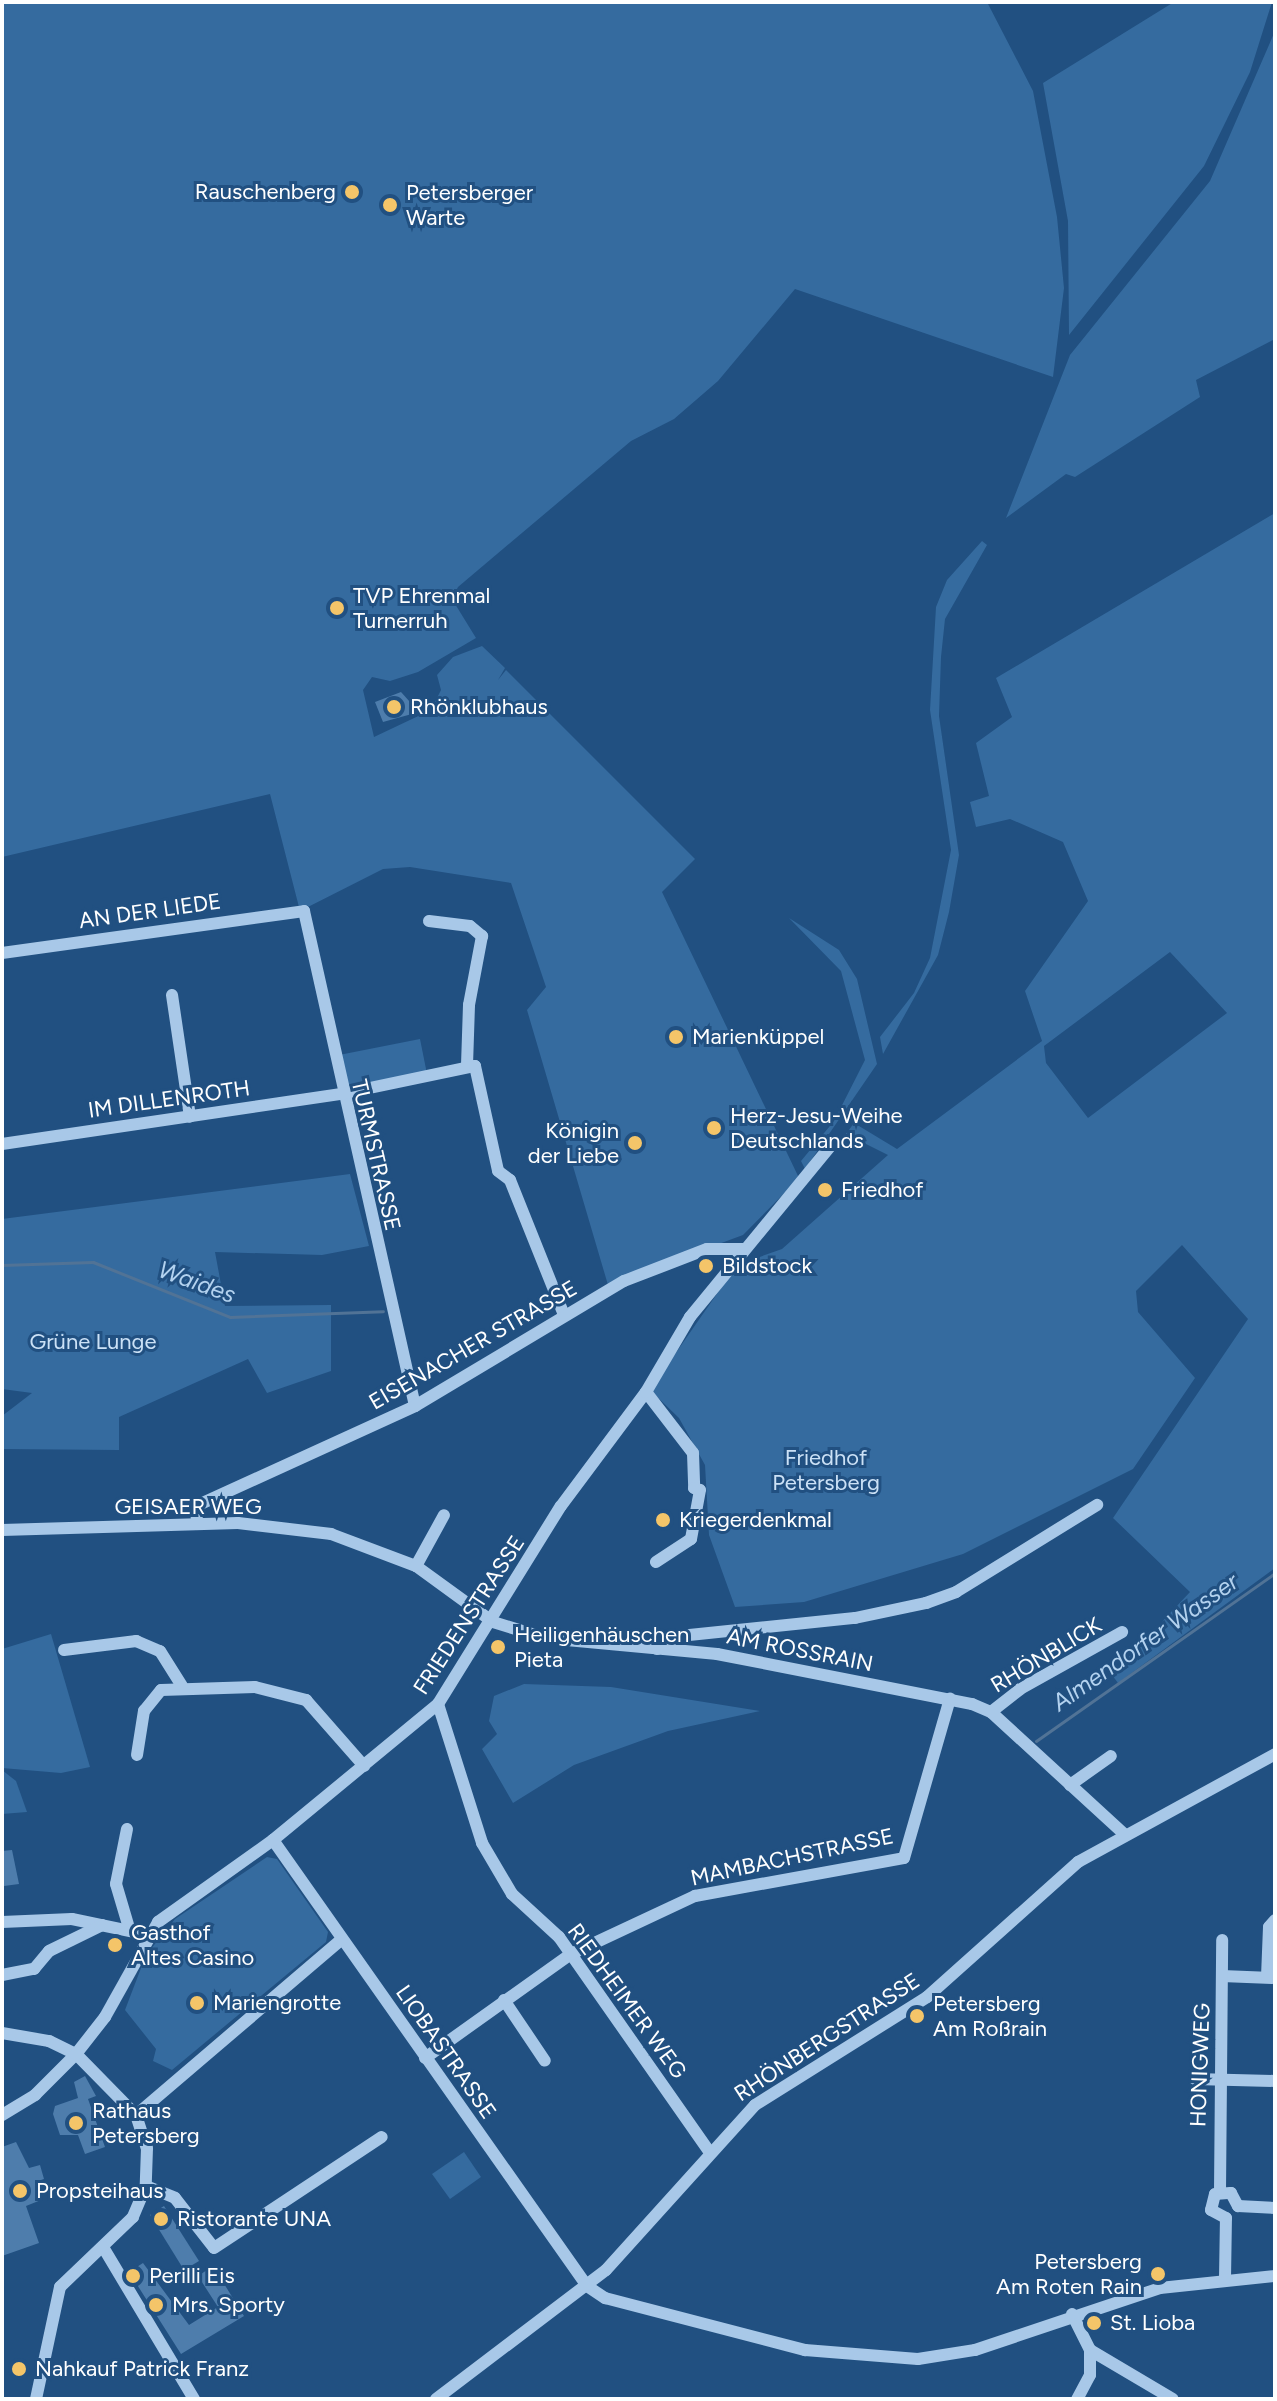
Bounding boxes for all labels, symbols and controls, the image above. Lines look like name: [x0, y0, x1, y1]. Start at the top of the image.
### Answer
place label: Rauschenberg: [195, 179, 336, 205]
place label: Petersberger Warte: [406, 179, 533, 230]
marker: Rauschenberg: [343, 183, 361, 201]
marker: Petersberger Warte: [381, 196, 399, 214]
place label: TVP Ehrenmal Turnerruh: [353, 582, 490, 634]
marker: TVP Ehrenmal Turnerruh: [328, 599, 346, 617]
place label: Rhönklubhaus: [410, 694, 548, 720]
marker: Rhönklubhaus: [385, 698, 403, 716]
street label: AN DER LIEDE: [77, 888, 223, 934]
place label: Marienküppel: [692, 1024, 824, 1050]
marker: Marienküppel: [667, 1028, 685, 1046]
street label: IM DILLENROTH: [86, 1075, 252, 1123]
street label: TURMSTRASSE: [346, 1077, 406, 1233]
place label: Herz-Jesu-Weihe Deutschlands: [730, 1102, 903, 1154]
place label: Königin der Liebe: [528, 1117, 619, 1168]
marker: Herz-Jesu-Weihe Deutschlands: [705, 1119, 723, 1137]
marker: Königin der Liebe: [626, 1134, 644, 1152]
place label: Friedhof: [841, 1177, 923, 1203]
marker: Friedhof: [816, 1181, 834, 1199]
place label: Bildstock: [722, 1253, 812, 1279]
water label: Waides: [154, 1255, 240, 1309]
marker: Bildstock: [697, 1257, 715, 1275]
street label: EISENACHER STRASSE: [364, 1275, 582, 1415]
park label: Grüne Lunge: [29, 1329, 157, 1355]
park label: Friedhof Petersberg: [772, 1444, 880, 1496]
street label: GEISAER WEG: [114, 1494, 262, 1520]
place label: Kriegerdenkmal: [679, 1507, 832, 1533]
marker: Kriegerdenkmal: [654, 1511, 672, 1529]
street label: FRIEDENSTRASSE: [408, 1531, 530, 1699]
water label: Almendorfer Wasser: [1046, 1567, 1244, 1717]
street label: RHÖNBLICK: [986, 1612, 1106, 1698]
place label: Heiligenhäuschen Pieta: [514, 1621, 689, 1672]
street label: AM ROSSRAIN: [725, 1623, 875, 1677]
marker: Heiligenhäuschen Pieta: [489, 1638, 507, 1656]
street label: MAMBACHSTRASSE: [688, 1823, 896, 1891]
street label: RIEDHEIMER WEG: [562, 1918, 692, 2084]
place label: Gasthof Altes Casino: [131, 1919, 254, 1970]
marker: Gasthof Altes Casino: [106, 1936, 124, 1954]
street label: RHÖNBERGSTRASSE: [729, 1967, 925, 2107]
street label: LIOBASTRASSE: [390, 1980, 502, 2124]
place label: Mariengrotte: [213, 1990, 341, 2016]
place label: Petersberg Am Roßrain: [933, 1990, 1047, 2042]
marker: Mariengrotte: [188, 1994, 206, 2012]
street label: HONIGWEG: [1185, 2002, 1215, 2128]
marker: Petersberg Am Roßrain: [908, 2007, 926, 2025]
place label: Rathaus Petersberg: [92, 2097, 200, 2148]
marker: Rathaus Petersberg: [67, 2114, 85, 2132]
place label: Propsteihaus: [36, 2178, 163, 2204]
marker: Propsteihaus: [11, 2182, 29, 2200]
place label: Ristorante UNA: [177, 2206, 331, 2232]
marker: Ristorante UNA: [152, 2210, 170, 2228]
place label: Petersberg Am Roten Rain: [996, 2248, 1142, 2300]
place label: Perilli Eis: [149, 2263, 235, 2289]
marker: Petersberg Am Roten Rain: [1149, 2265, 1167, 2283]
marker: Perilli Eis: [124, 2267, 142, 2285]
place label: Mrs. Sporty: [172, 2292, 285, 2318]
marker: Mrs. Sporty: [147, 2296, 165, 2314]
place label: St. Lioba: [1110, 2310, 1195, 2336]
marker: St. Lioba: [1085, 2314, 1103, 2332]
place label: Nahkauf Patrick Franz: [35, 2356, 249, 2382]
marker: Nahkauf Patrick Franz: [10, 2360, 28, 2378]

